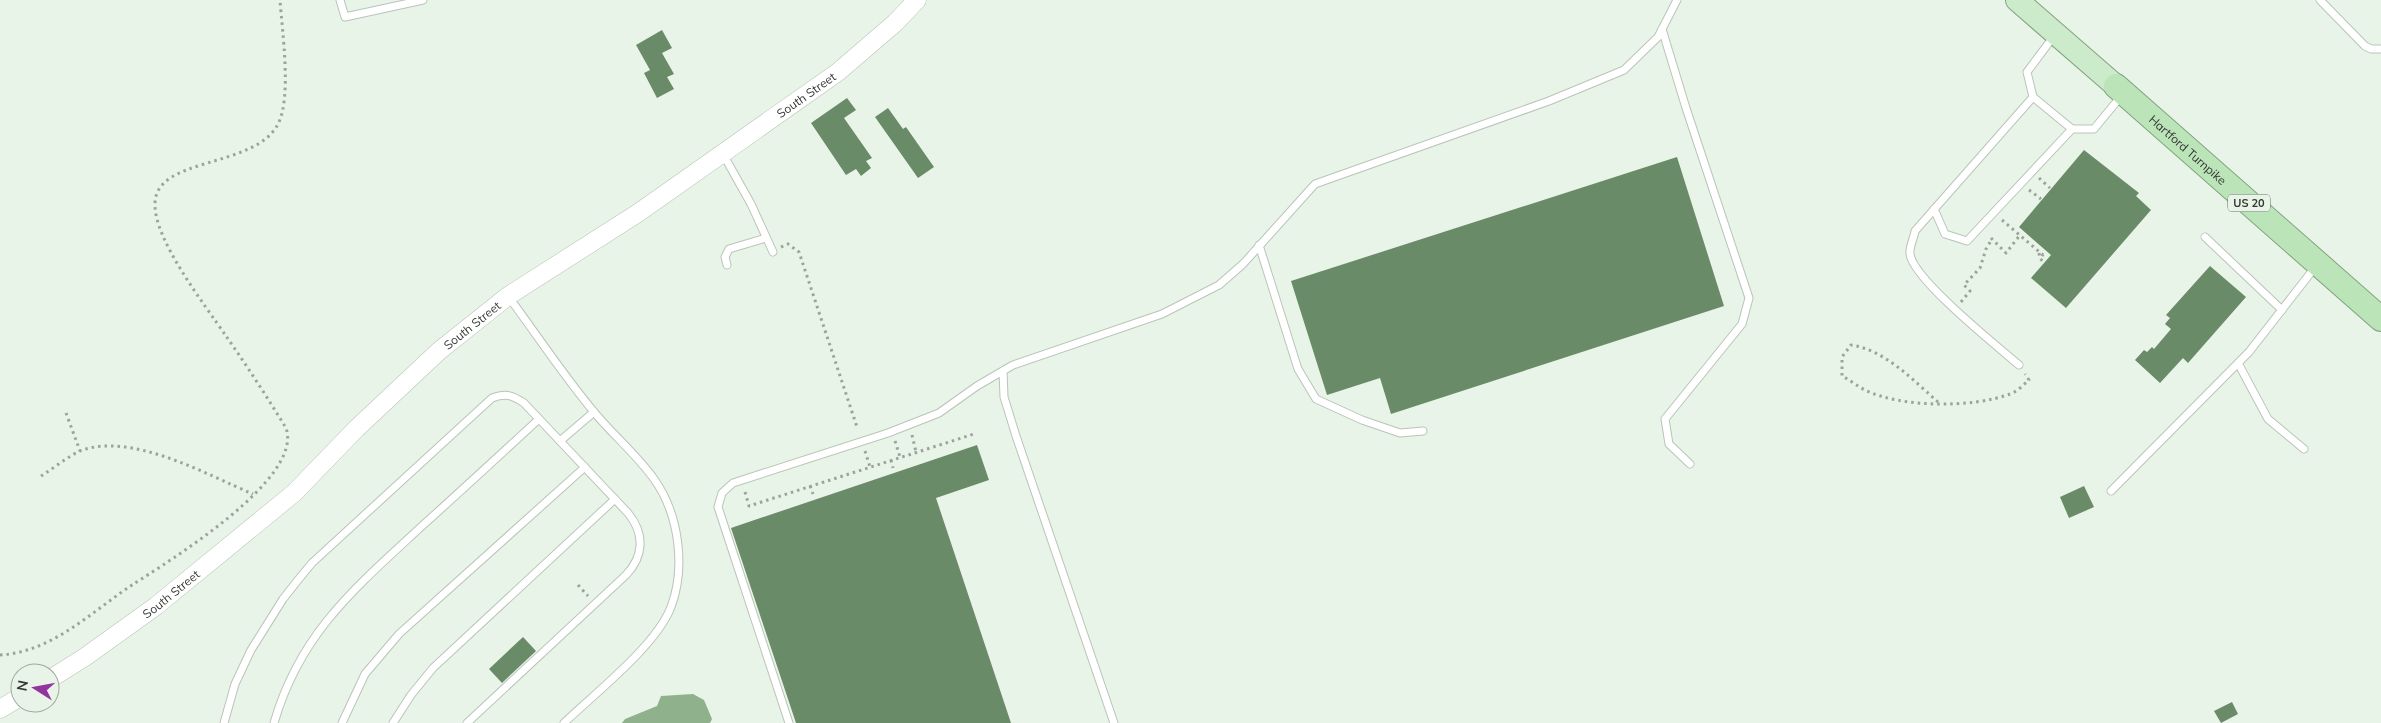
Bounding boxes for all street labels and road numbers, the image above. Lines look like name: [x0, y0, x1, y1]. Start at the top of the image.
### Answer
street label: South Street: [773, 69, 838, 121]
street label: Hartford Turnpike: [2146, 111, 2230, 187]
road number: US 20: [2228, 194, 2270, 212]
street label: South Street: [440, 298, 503, 352]
street label: South Street: [139, 566, 202, 621]

